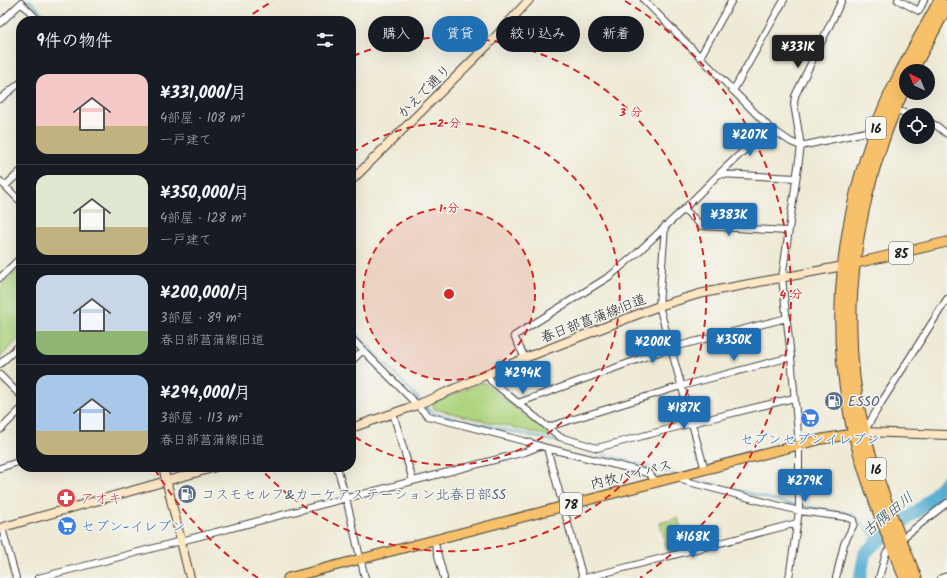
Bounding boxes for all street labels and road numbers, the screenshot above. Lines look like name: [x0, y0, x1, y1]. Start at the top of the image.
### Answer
street label: かえで通り: [393, 60, 457, 124]
road number: 16: [866, 117, 886, 139]
road number: 85: [889, 242, 913, 264]
street label: 春日部菖蒲線旧道: [537, 289, 650, 349]
street label: 内牧バイパス: [588, 454, 675, 496]
road number: 16: [866, 458, 886, 480]
road number: 78: [560, 493, 582, 515]

